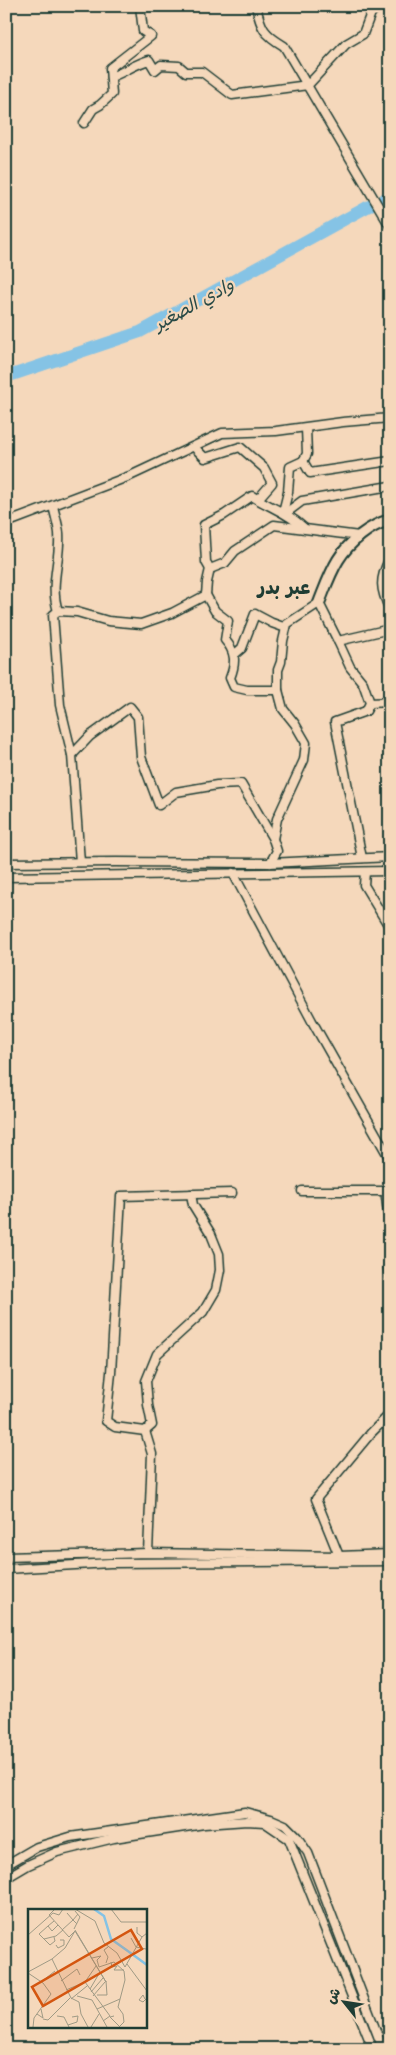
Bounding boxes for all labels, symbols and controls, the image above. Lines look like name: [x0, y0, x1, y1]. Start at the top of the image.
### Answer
water label: وادي الصغير: [146, 270, 239, 338]
district label: عبر بدر: [256, 572, 310, 600]
inset map: [28, 1909, 146, 2028]
north arrow: [318, 1978, 368, 2028]
text: ش: [319, 1983, 345, 2007]

